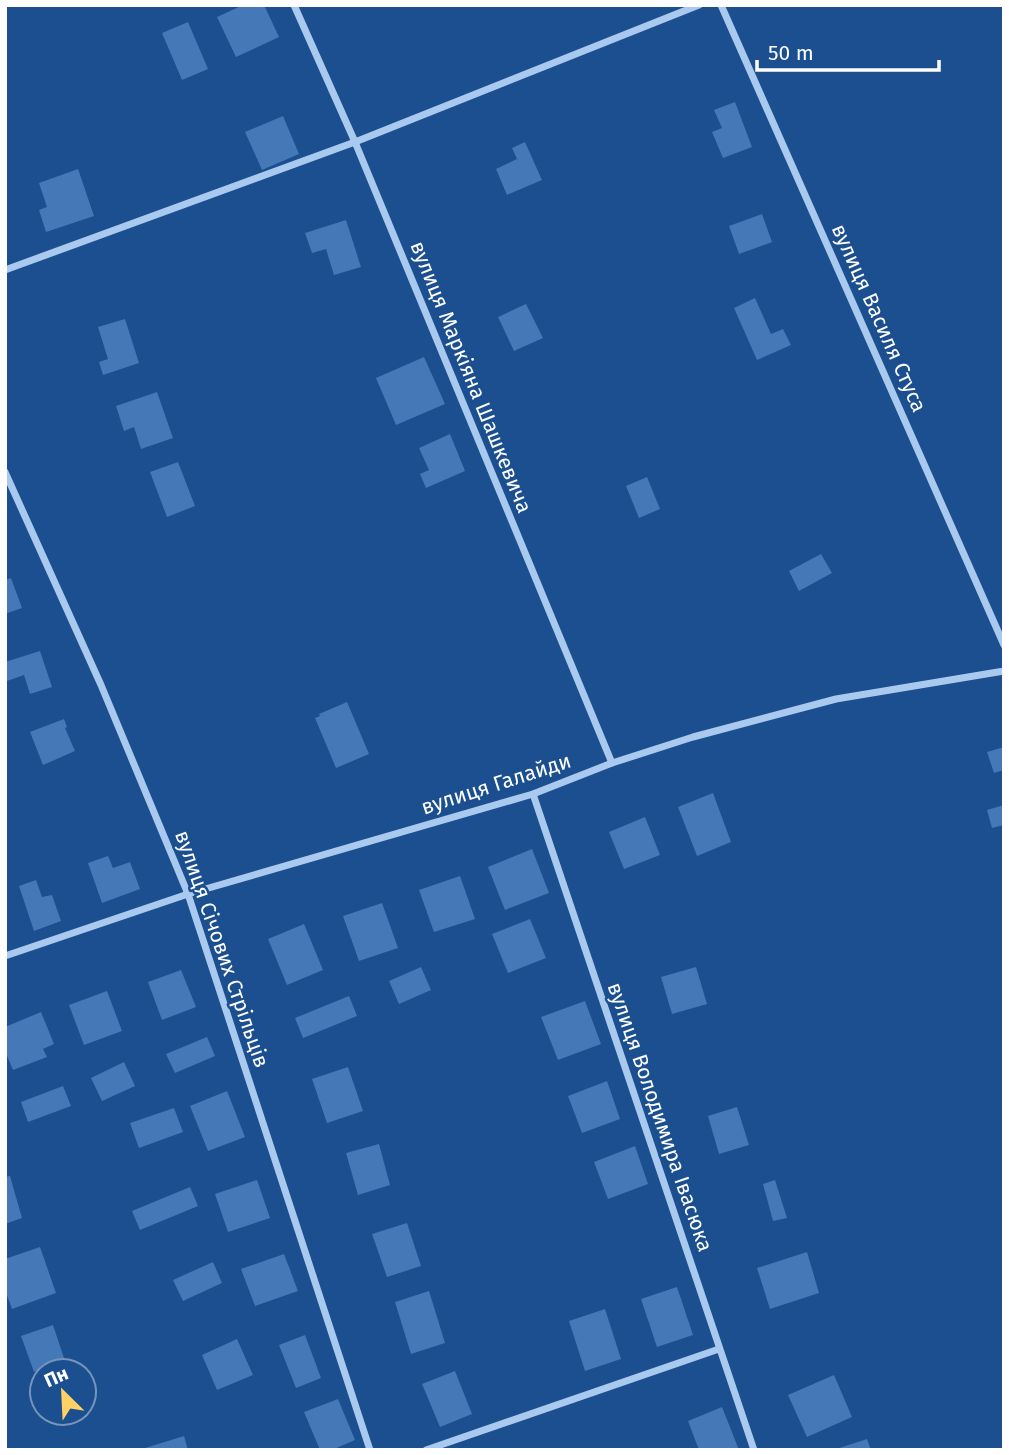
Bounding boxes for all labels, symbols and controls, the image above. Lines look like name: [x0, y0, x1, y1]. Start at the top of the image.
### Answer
scale bar: [757, 28, 939, 72]
text: 50 m: [768, 40, 814, 66]
street label: вулиця Василя Стуса: [826, 220, 932, 416]
street label: вулиця Маркіяна Шашкевича: [404, 237, 538, 517]
street label: вулиця Галайди: [418, 748, 574, 820]
street label: вулиця Січових Стрільців: [169, 827, 275, 1071]
street label: вулиця Володимира Івасюка: [602, 979, 718, 1255]
north arrow: [28, 1357, 98, 1427]
text: Пн: [41, 1362, 72, 1392]

